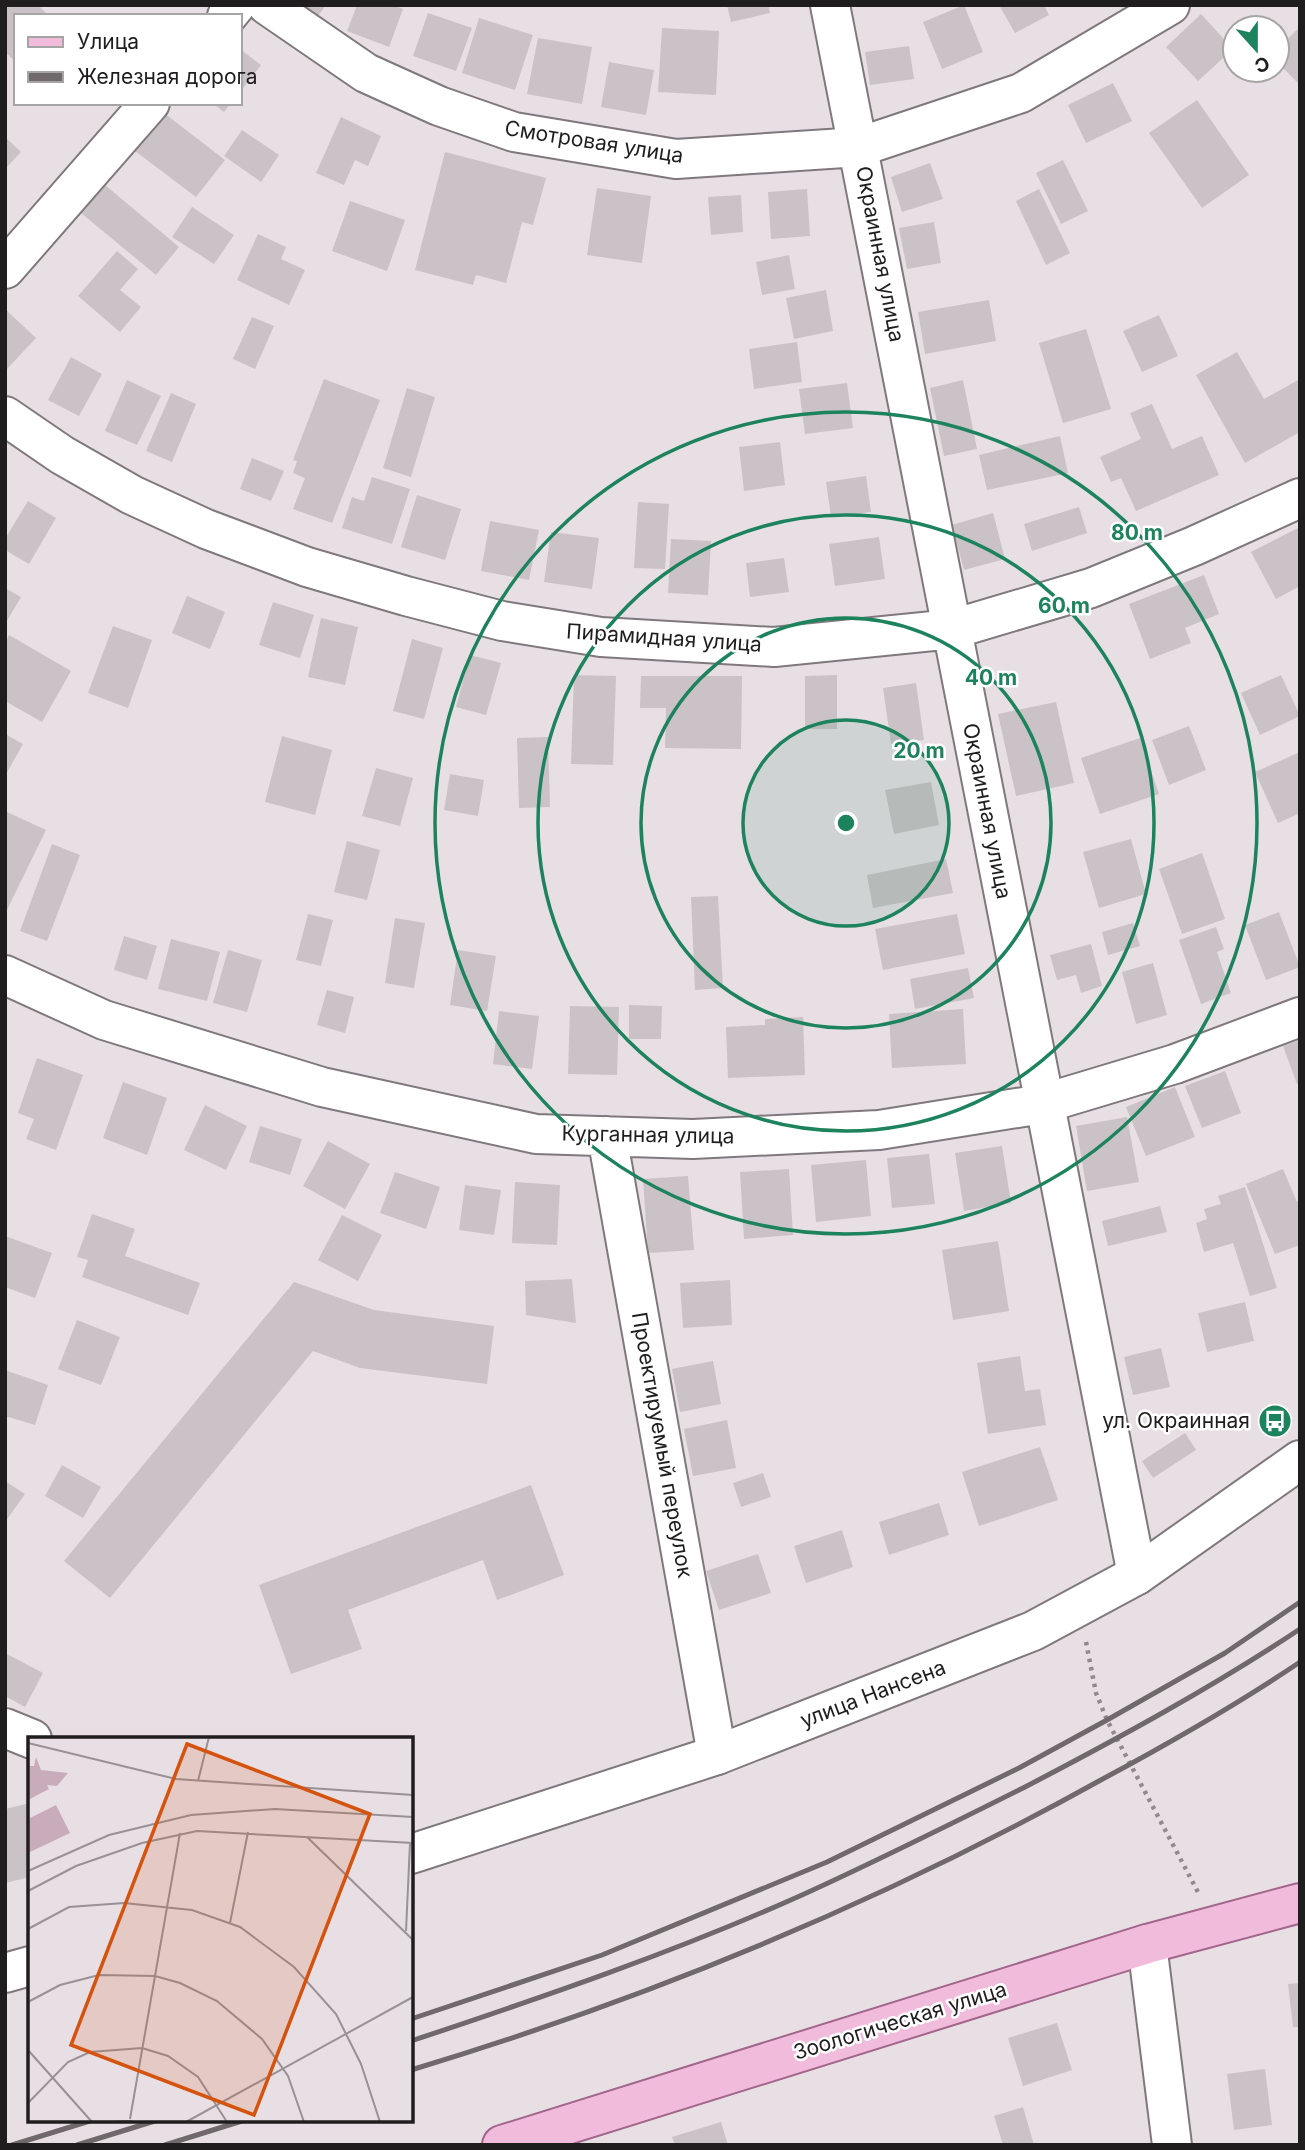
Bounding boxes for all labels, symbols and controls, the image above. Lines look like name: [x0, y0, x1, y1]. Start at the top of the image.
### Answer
legend: [14, 14, 242, 105]
north arrow: [1221, 14, 1291, 84]
text: Улица: [77, 29, 139, 54]
text: С: [1251, 51, 1273, 78]
text: Железная дорога: [77, 64, 257, 89]
street label: Смотровая улица: [503, 115, 685, 168]
street label: Окраинная улица: [851, 164, 910, 344]
text: 80 m: [1111, 520, 1163, 545]
text: 60 m: [1038, 593, 1090, 618]
street label: Пирамидная улица: [565, 618, 763, 657]
text: 40 m: [965, 665, 1017, 690]
street label: Окраинная улица: [958, 721, 1017, 901]
text: 20 m: [893, 738, 945, 763]
centre of rings: [834, 811, 858, 835]
street label: Курганная улица: [561, 1120, 735, 1149]
street label: Проектируемый переулок: [627, 1310, 698, 1580]
bus stop icon: ул. Окраинная: [1256, 1402, 1294, 1440]
place label: ул. Окраинная: [1102, 1408, 1250, 1433]
street label: улица Нансена: [797, 1654, 949, 1733]
inset map: [28, 1737, 413, 2122]
street label: Зоологическая улица: [790, 1976, 1009, 2065]

